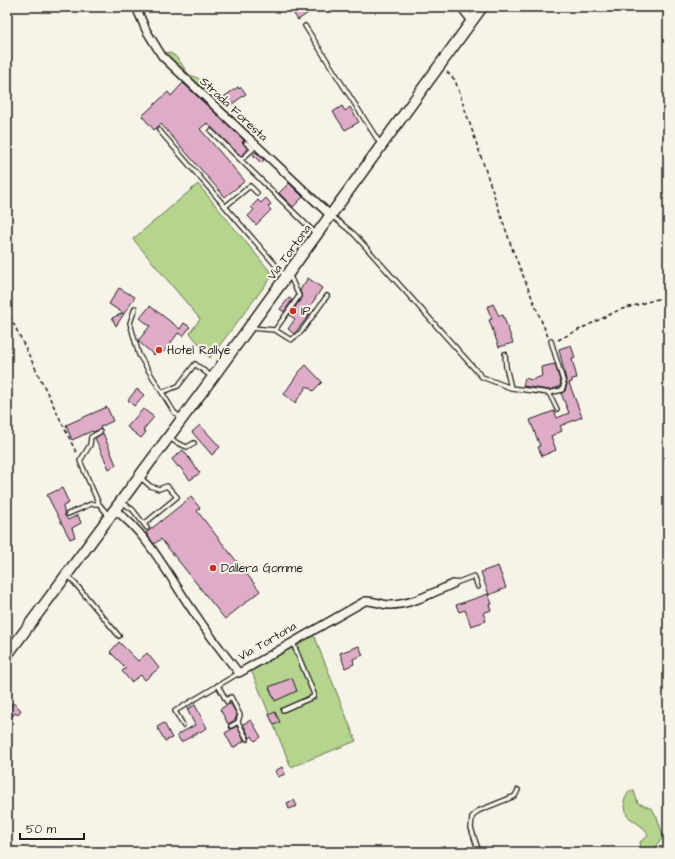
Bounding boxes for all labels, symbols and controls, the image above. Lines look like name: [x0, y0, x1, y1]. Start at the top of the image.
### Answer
street label: Strada Foresta: [196, 73, 271, 145]
street label: Via Tortona: [263, 221, 315, 284]
place label: IP: [301, 303, 311, 320]
marker: IP: [288, 306, 298, 316]
place label: Hotel Rallye: [167, 342, 231, 360]
marker: Hotel Rallye: [154, 345, 164, 355]
place label: Dallera Gomme: [221, 560, 303, 577]
marker: Dallera Gomme: [208, 563, 218, 573]
street label: Via Tortona: [235, 618, 300, 665]
scale bar: [20, 815, 84, 841]
text: 50 m: [26, 821, 57, 838]

